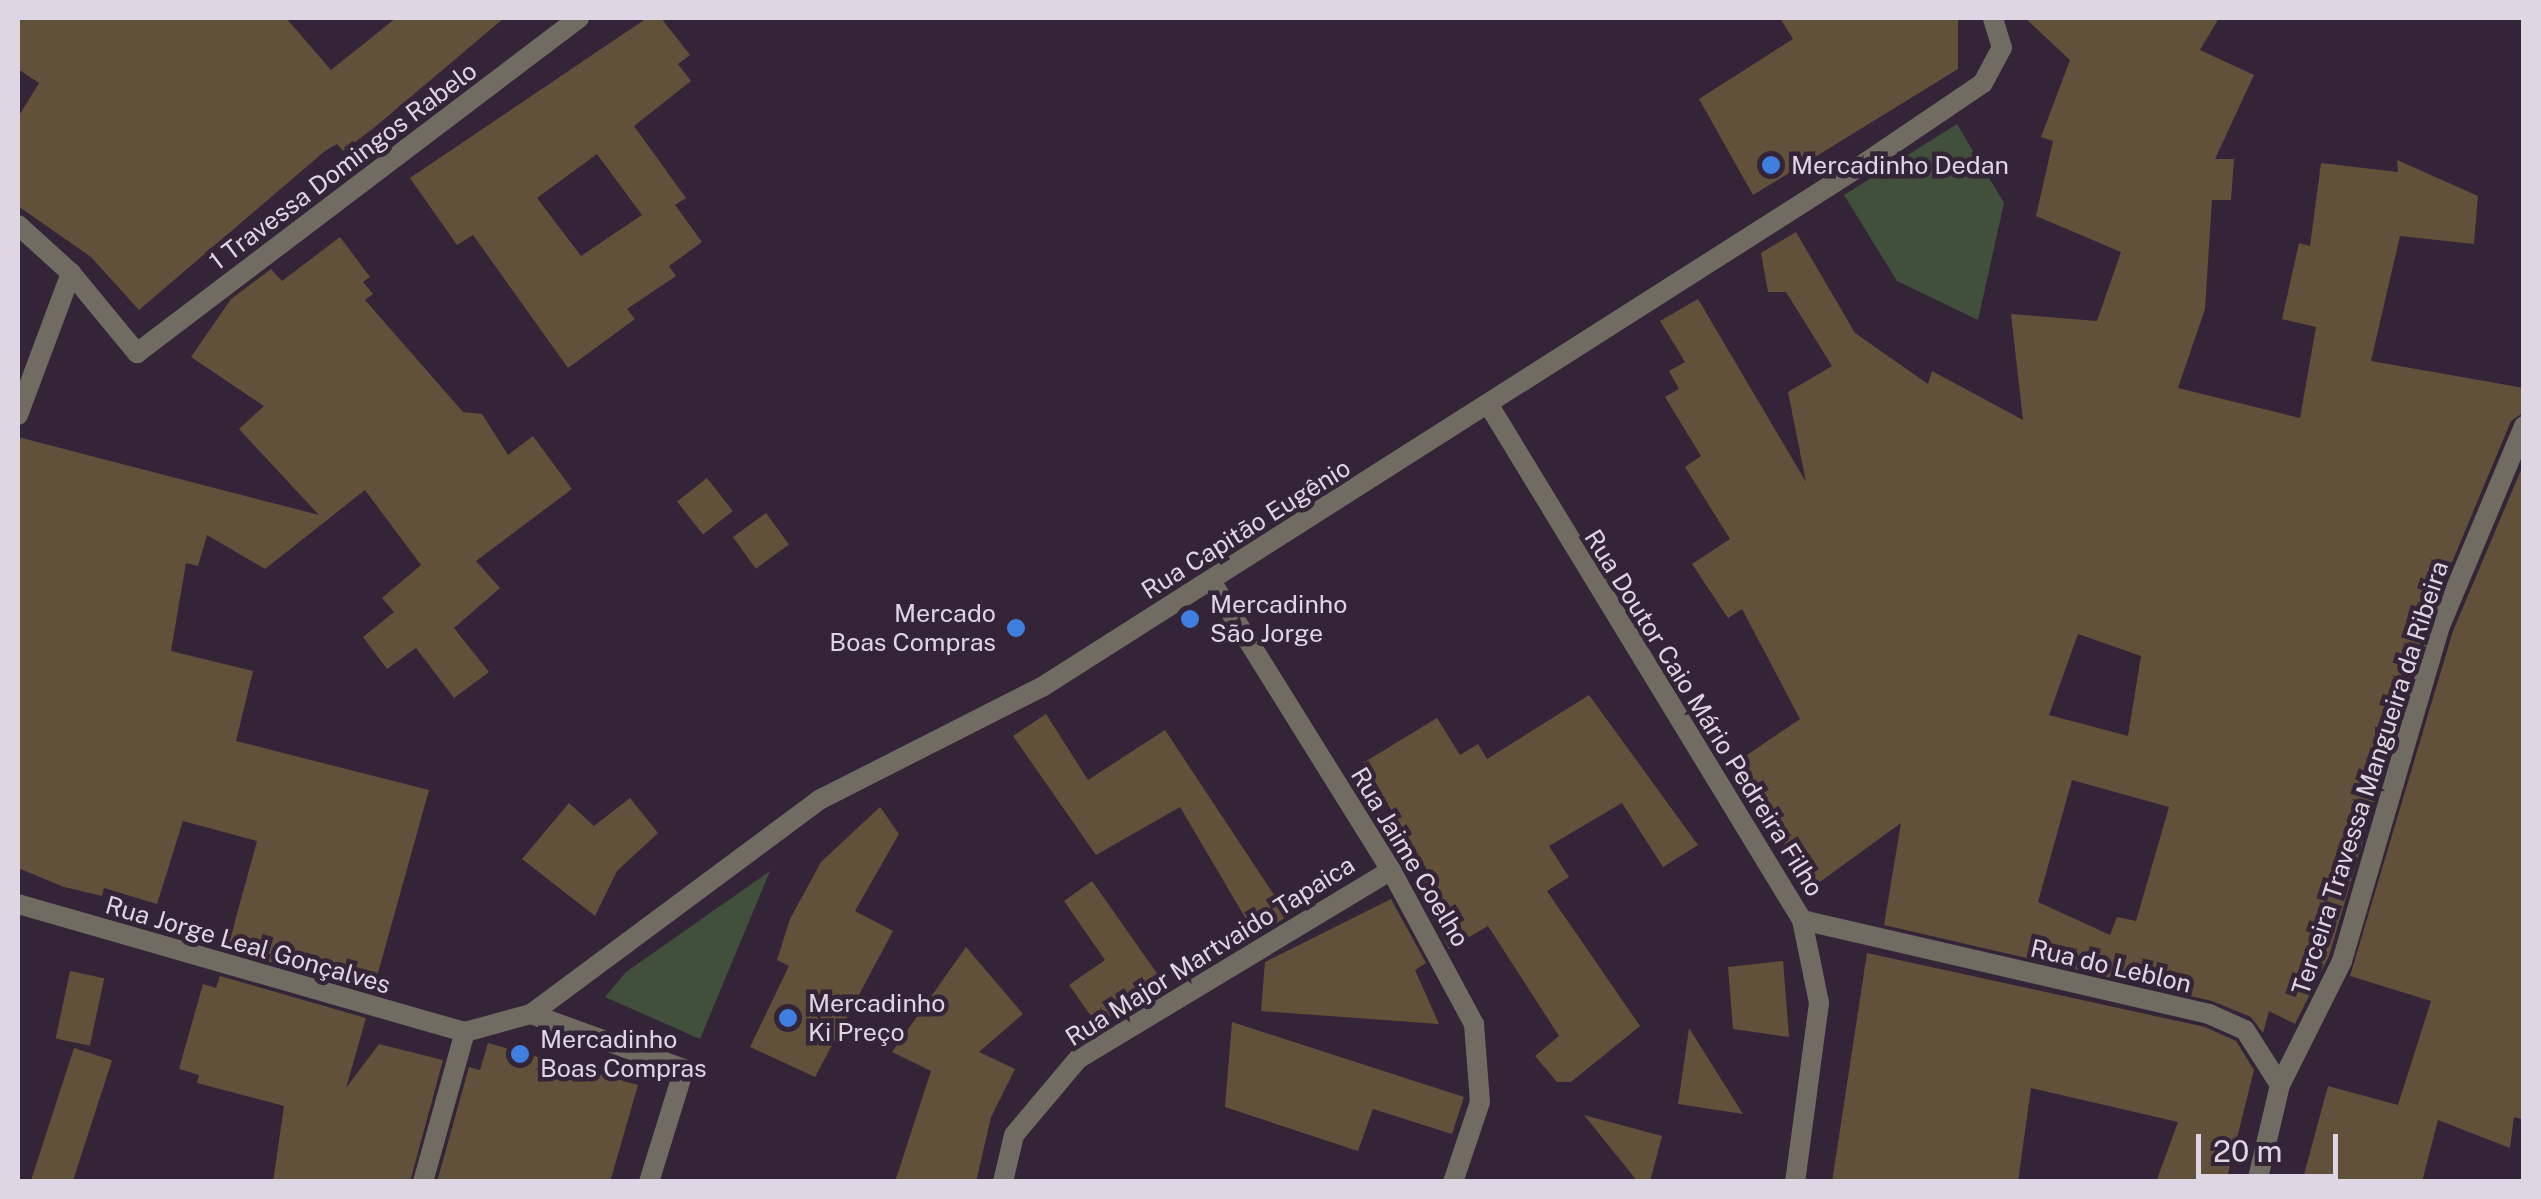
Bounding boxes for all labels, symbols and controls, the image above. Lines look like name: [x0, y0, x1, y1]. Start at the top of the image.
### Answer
street label: 1 Travessa Domingos Rabelo: [203, 56, 483, 276]
place label: Mercadinho Dedan: [1791, 150, 2009, 180]
marker: Mercadinho Dedan: [1760, 154, 1782, 176]
street label: Rua Capitão Eugênio: [1136, 453, 1356, 605]
street label: Rua Doutor Caio Mário Pedreira Filho: [1578, 524, 1830, 902]
street label: Terceira Travessa Mangueira da Ribeira: [2285, 557, 2455, 999]
place label: Mercadinho São Jorge: [1210, 590, 1347, 649]
place label: Mercado Boas Compras: [829, 599, 996, 658]
marker: Mercadinho São Jorge: [1179, 608, 1201, 630]
marker: Mercado Boas Compras: [1005, 617, 1027, 639]
street label: Rua Jaime Coelho: [1345, 762, 1475, 952]
street label: Rua Major Martvaido Tapaica: [1060, 849, 1360, 1053]
street label: Rua Jorge Leal Gonçalves: [102, 890, 394, 1000]
street label: Rua do Leblon: [2027, 933, 2195, 999]
place label: Mercadinho Ki Preço: [808, 989, 945, 1048]
marker: Mercadinho Ki Preço: [777, 1007, 799, 1029]
place label: Mercadinho Boas Compras: [540, 1025, 707, 1084]
marker: Mercadinho Boas Compras: [509, 1043, 531, 1065]
scale bar: [2201, 1114, 2344, 1176]
text: 20 m: [2213, 1133, 2282, 1169]

